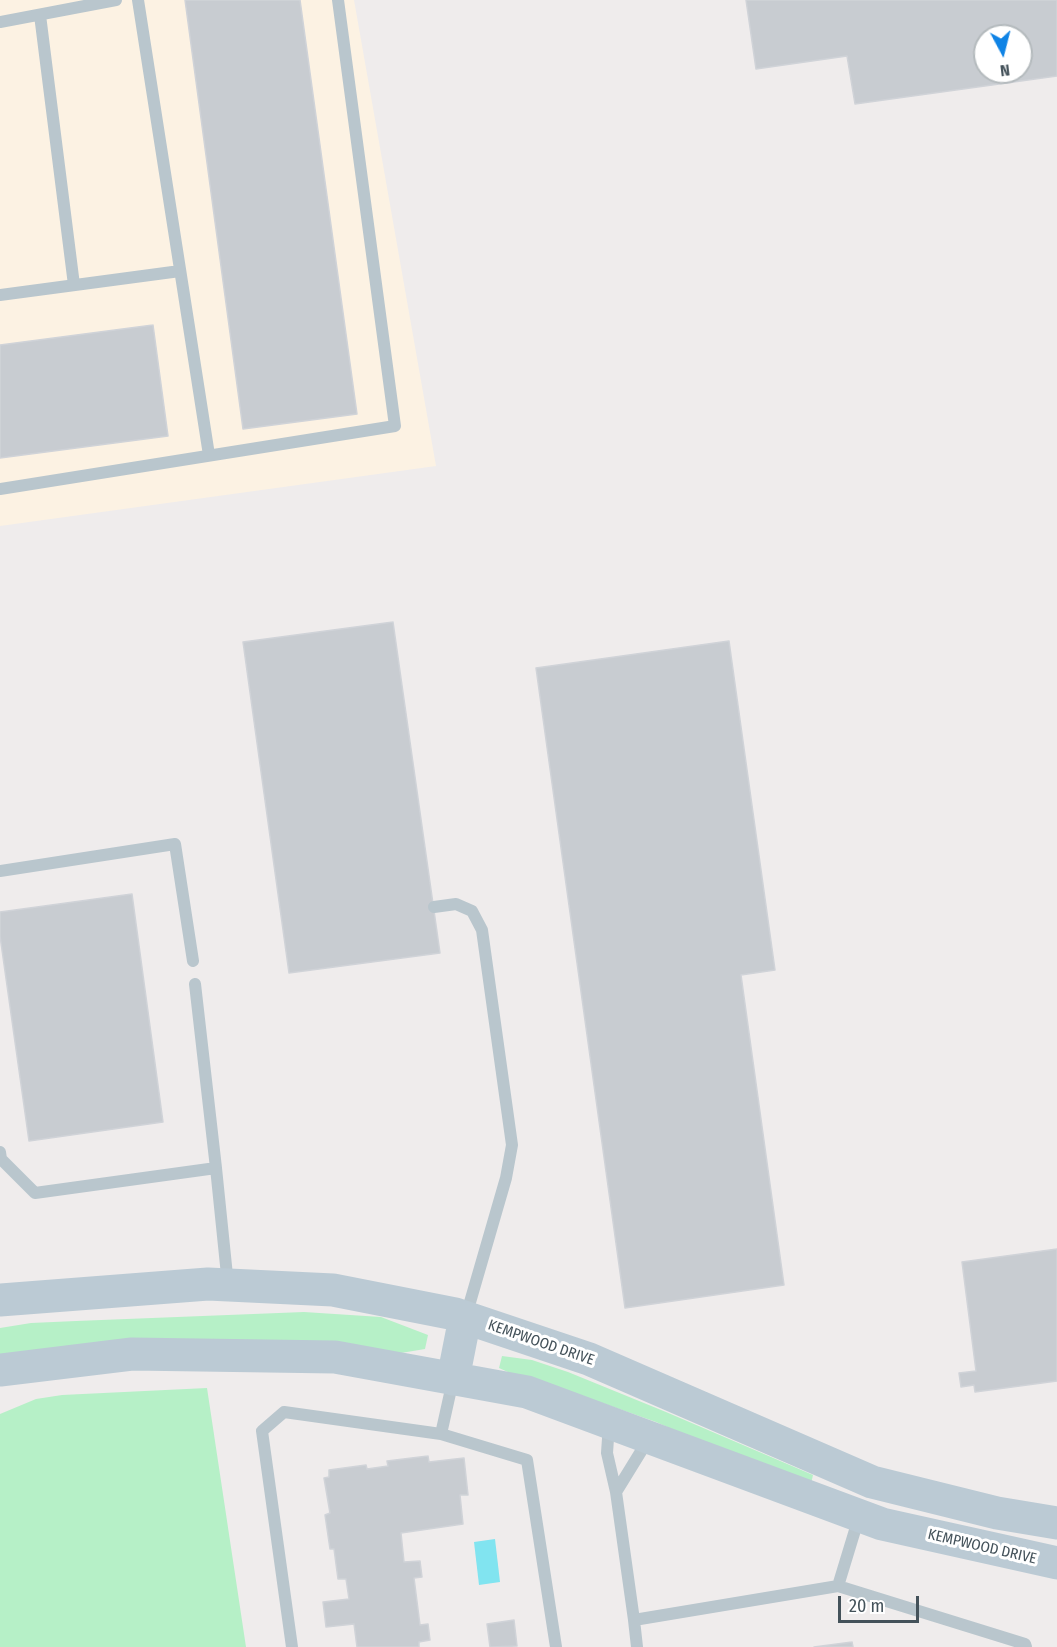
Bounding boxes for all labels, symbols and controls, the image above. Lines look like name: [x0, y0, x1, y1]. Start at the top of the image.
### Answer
north arrow: [973, 24, 1033, 84]
text: N: [999, 60, 1011, 80]
street label: KEMPWOOD DRIVE: [486, 1316, 596, 1370]
street label: KEMPWOOD DRIVE: [926, 1526, 1038, 1568]
scale bar: [841, 1584, 922, 1622]
text: 20 m: [849, 1595, 884, 1617]

